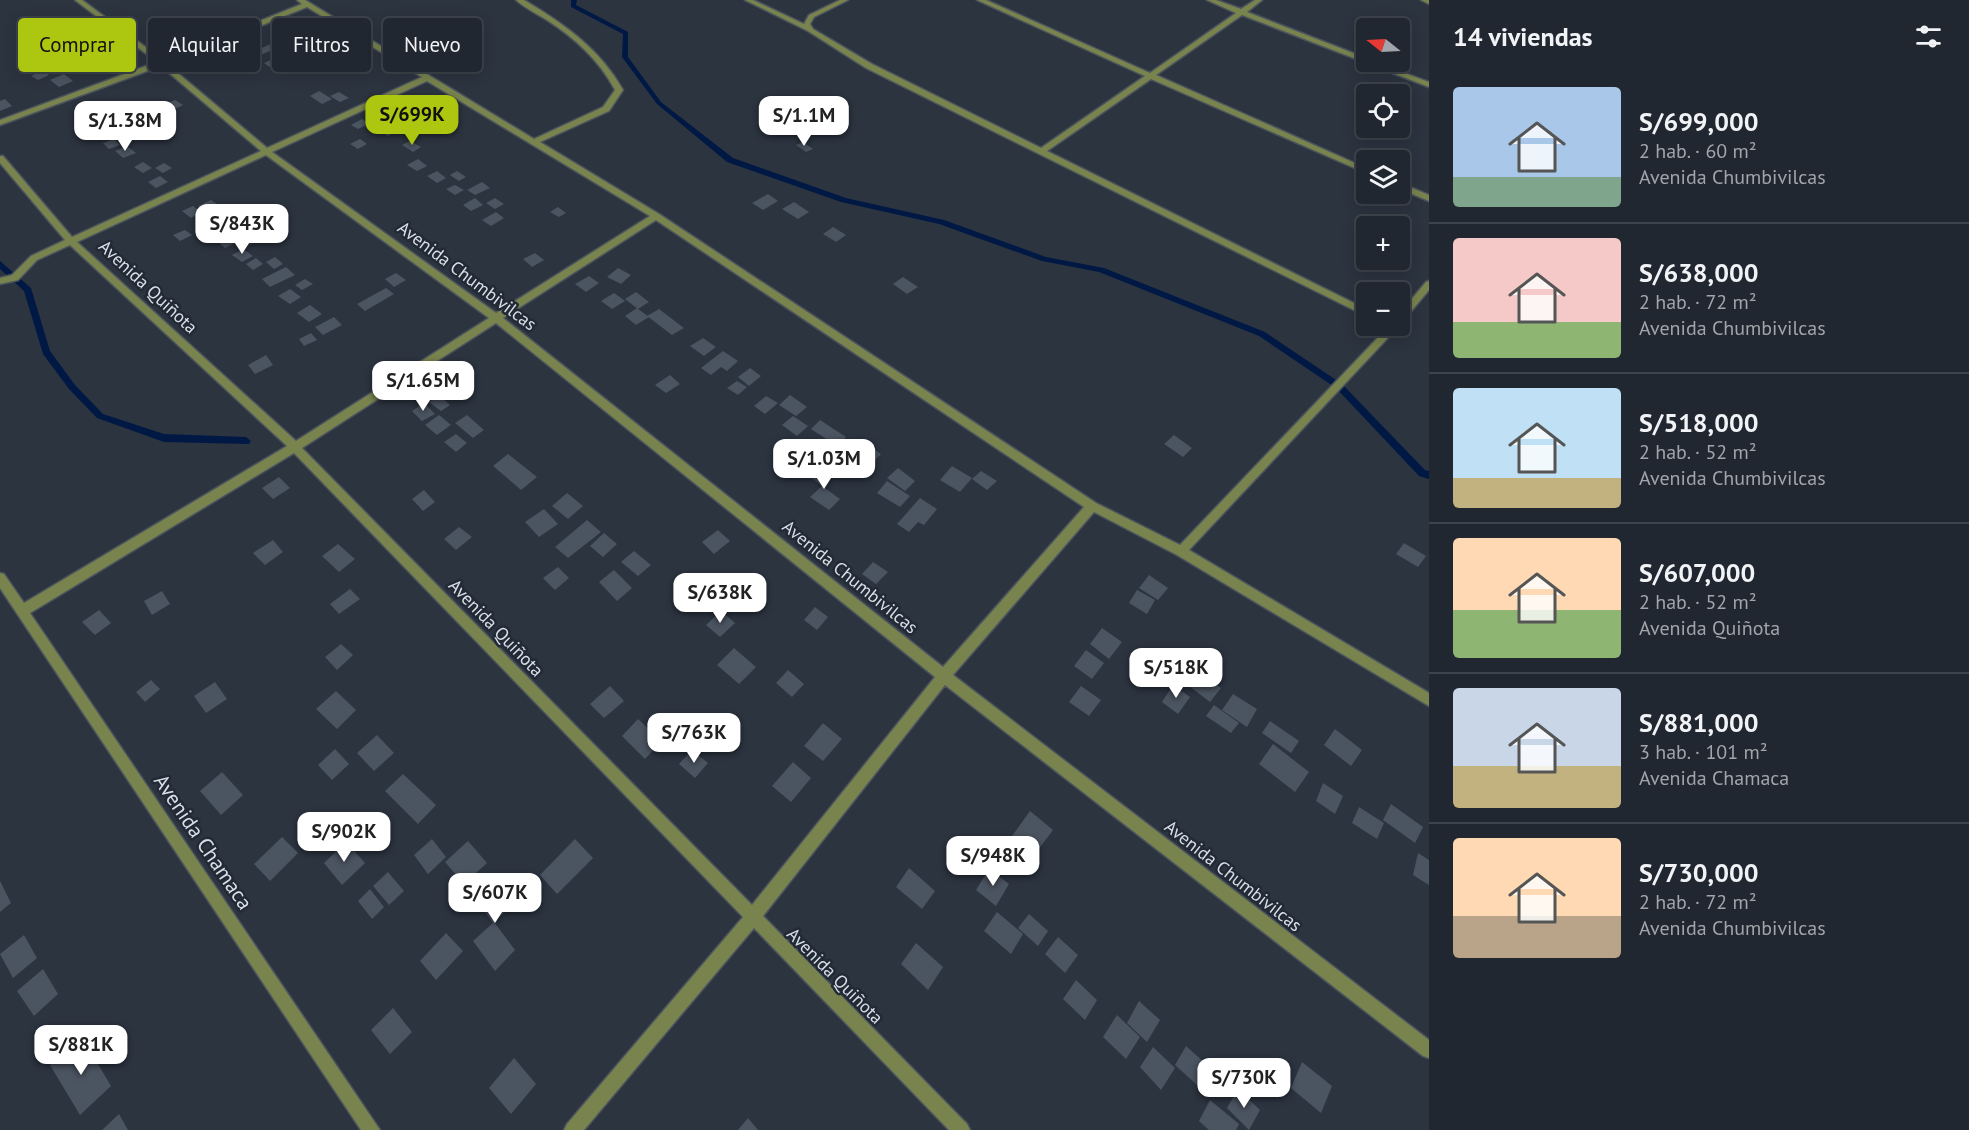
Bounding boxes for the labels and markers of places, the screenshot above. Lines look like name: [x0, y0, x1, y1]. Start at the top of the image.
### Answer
pin: S/699K: [363, 95, 461, 146]
pin: S/1.1M: [755, 96, 853, 147]
pin: S/1.38M: [70, 101, 180, 152]
pin: S/843K: [193, 204, 291, 255]
pin: S/1.65M: [368, 361, 478, 412]
pin: S/1.03M: [769, 439, 879, 490]
pin: S/638K: [671, 573, 769, 624]
pin: S/518K: [1127, 648, 1225, 699]
pin: S/763K: [645, 713, 743, 764]
pin: S/902K: [295, 812, 393, 863]
pin: S/948K: [944, 836, 1042, 887]
pin: S/607K: [446, 873, 544, 924]
pin: S/881K: [32, 1025, 130, 1076]
pin: S/730K: [1195, 1058, 1293, 1109]

